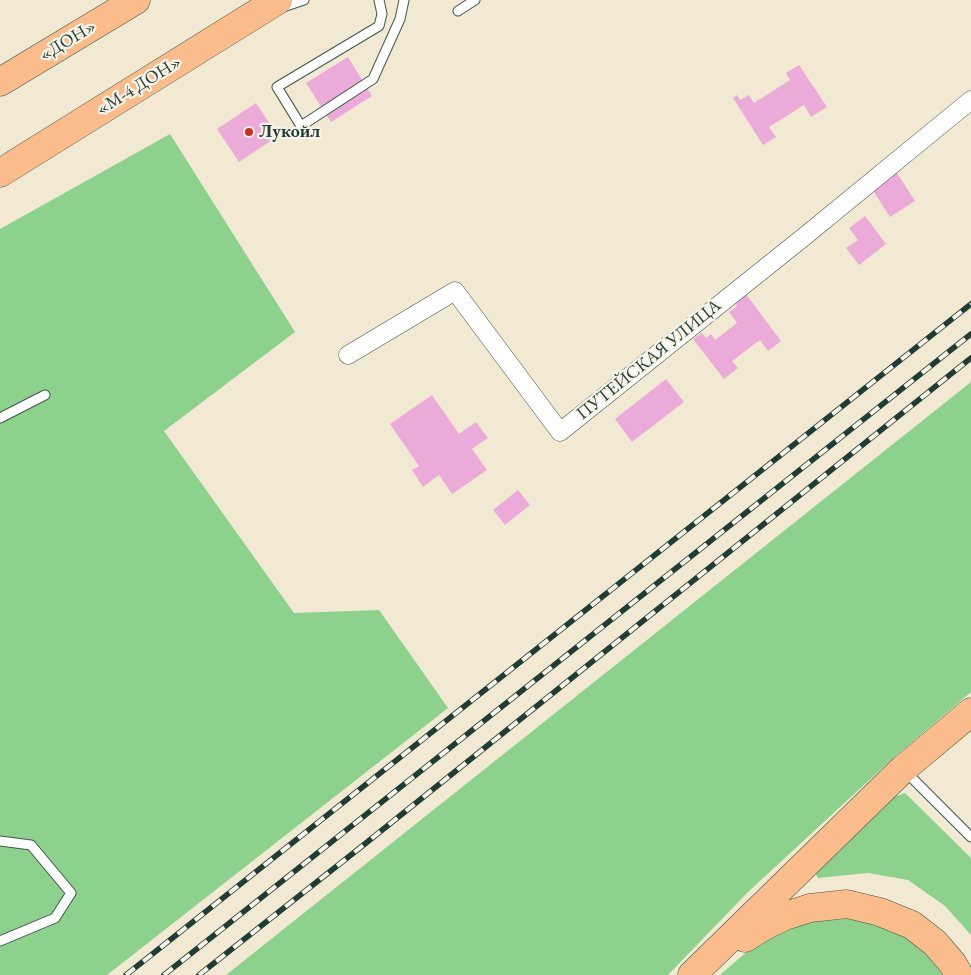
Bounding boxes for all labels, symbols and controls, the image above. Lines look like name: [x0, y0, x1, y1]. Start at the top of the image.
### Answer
street label: «ДОН»: [36, 16, 100, 66]
street label: «М-4 ДОН»: [93, 51, 185, 121]
place label: Лукойл: [259, 121, 320, 143]
marker: Лукойл: [243, 126, 255, 138]
street label: ПУТЕЙСКАЯ УЛИЦА: [572, 295, 726, 425]

